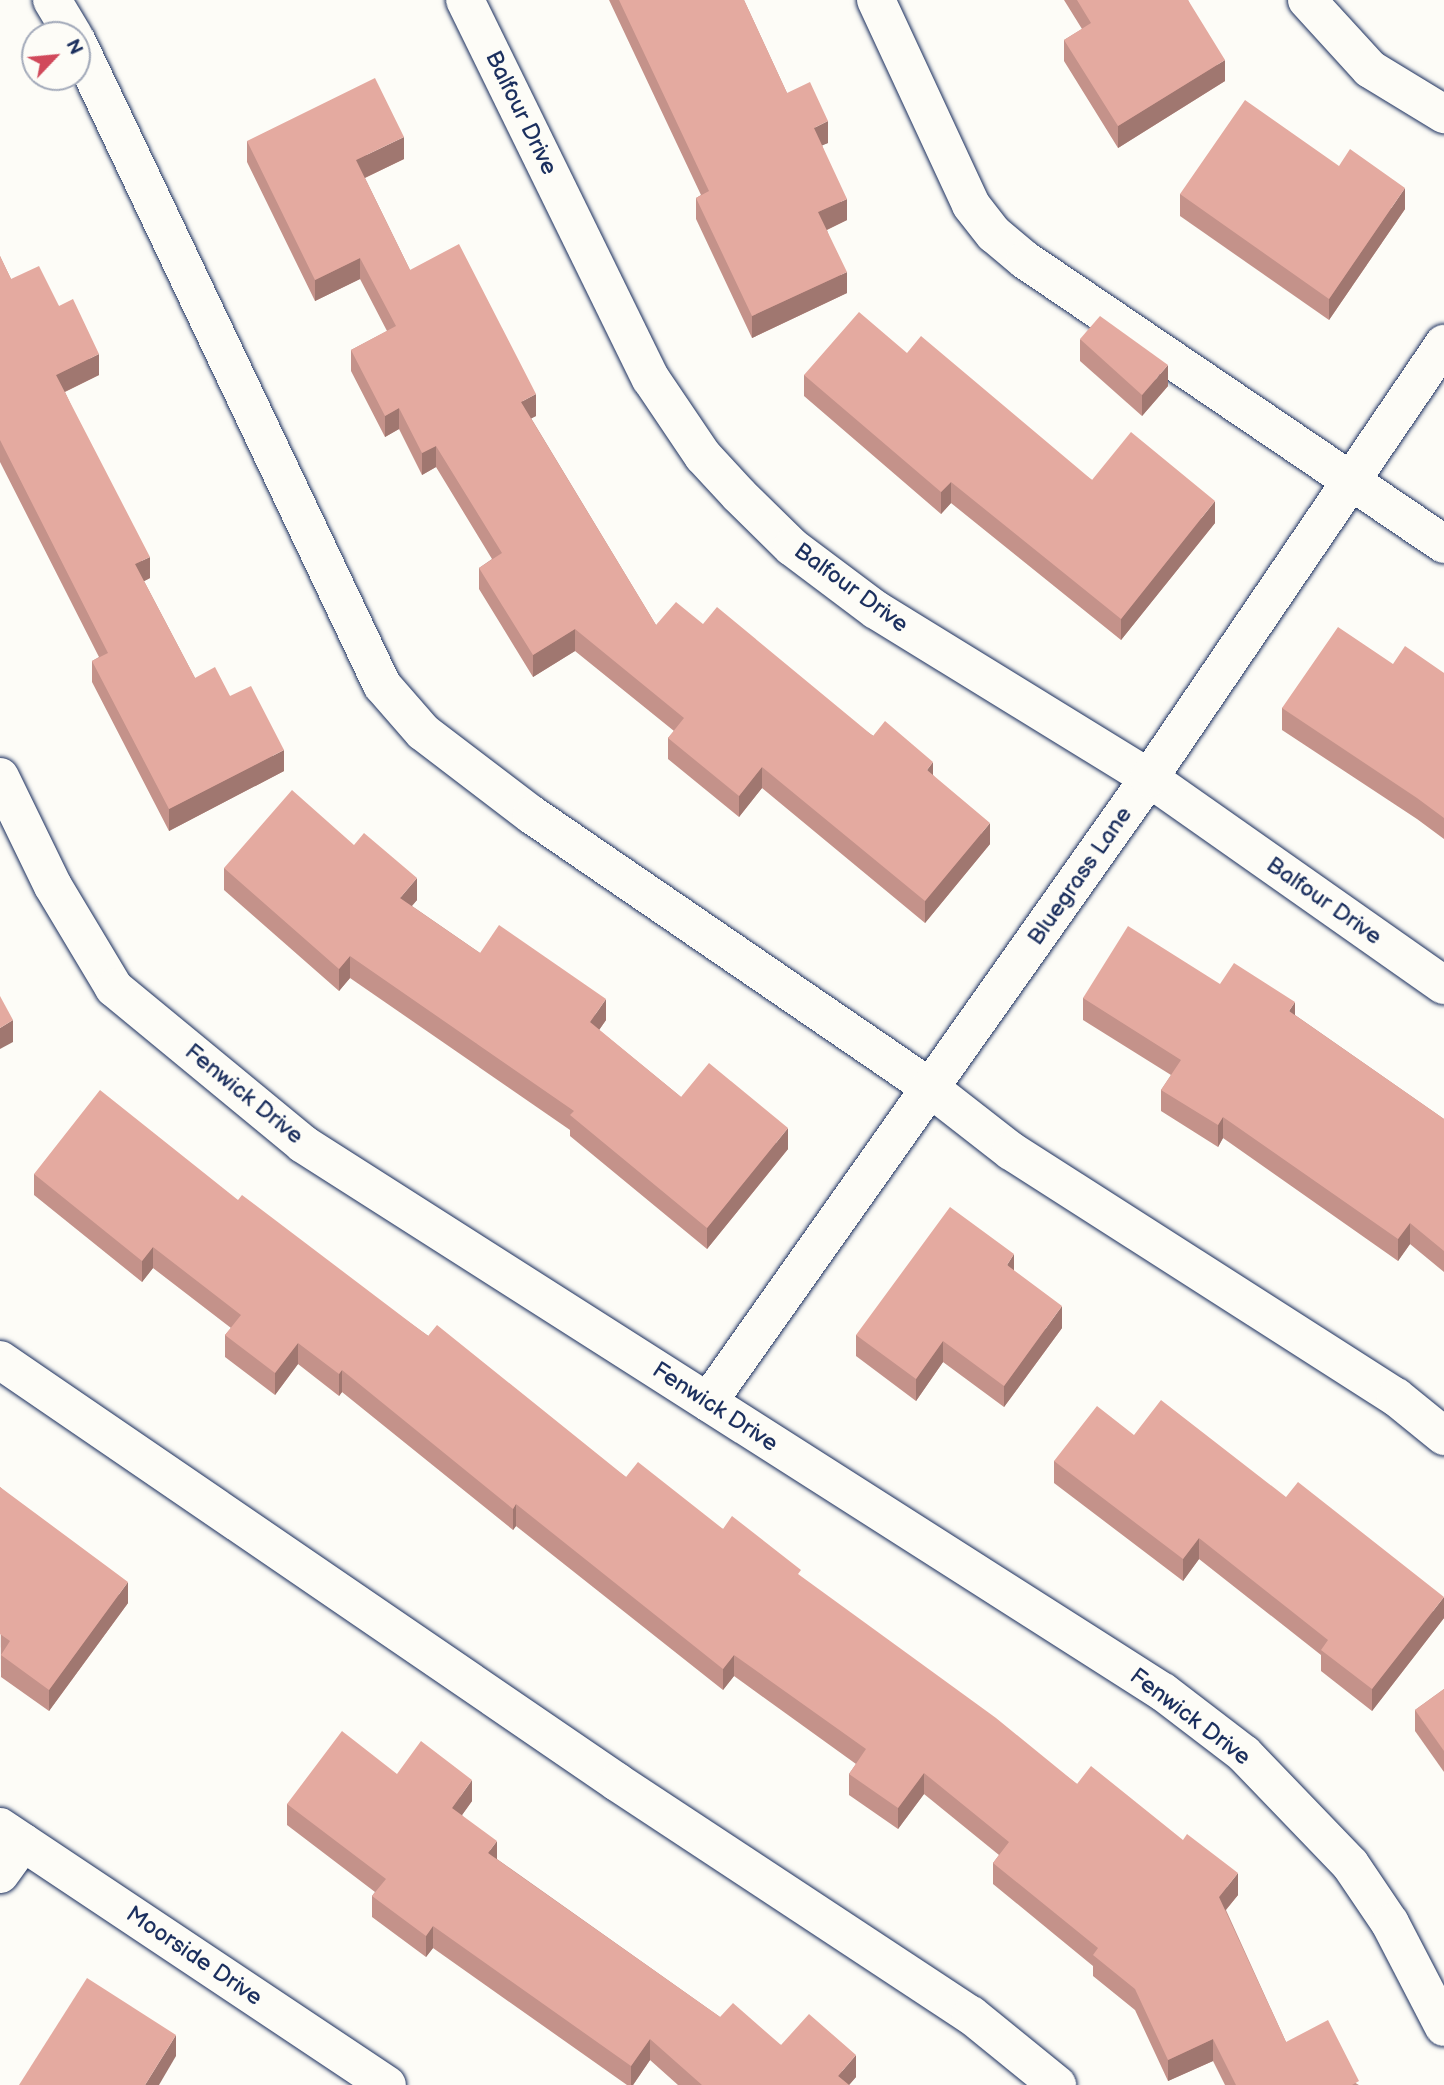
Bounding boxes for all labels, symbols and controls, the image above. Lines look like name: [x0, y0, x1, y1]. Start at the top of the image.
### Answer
north arrow: [21, 21, 91, 91]
text: N: [60, 36, 87, 59]
street label: Balfour Drive: [479, 47, 563, 179]
street label: Balfour Drive: [789, 537, 913, 639]
street label: Bluegrass Lane: [1022, 801, 1138, 951]
street label: Balfour Drive: [1261, 851, 1387, 951]
street label: Fenwick Drive: [179, 1038, 309, 1150]
street label: Fenwick Drive: [647, 1356, 783, 1458]
street label: Fenwick Drive: [1124, 1663, 1256, 1771]
street label: Moorside Drive: [121, 1900, 267, 2012]

